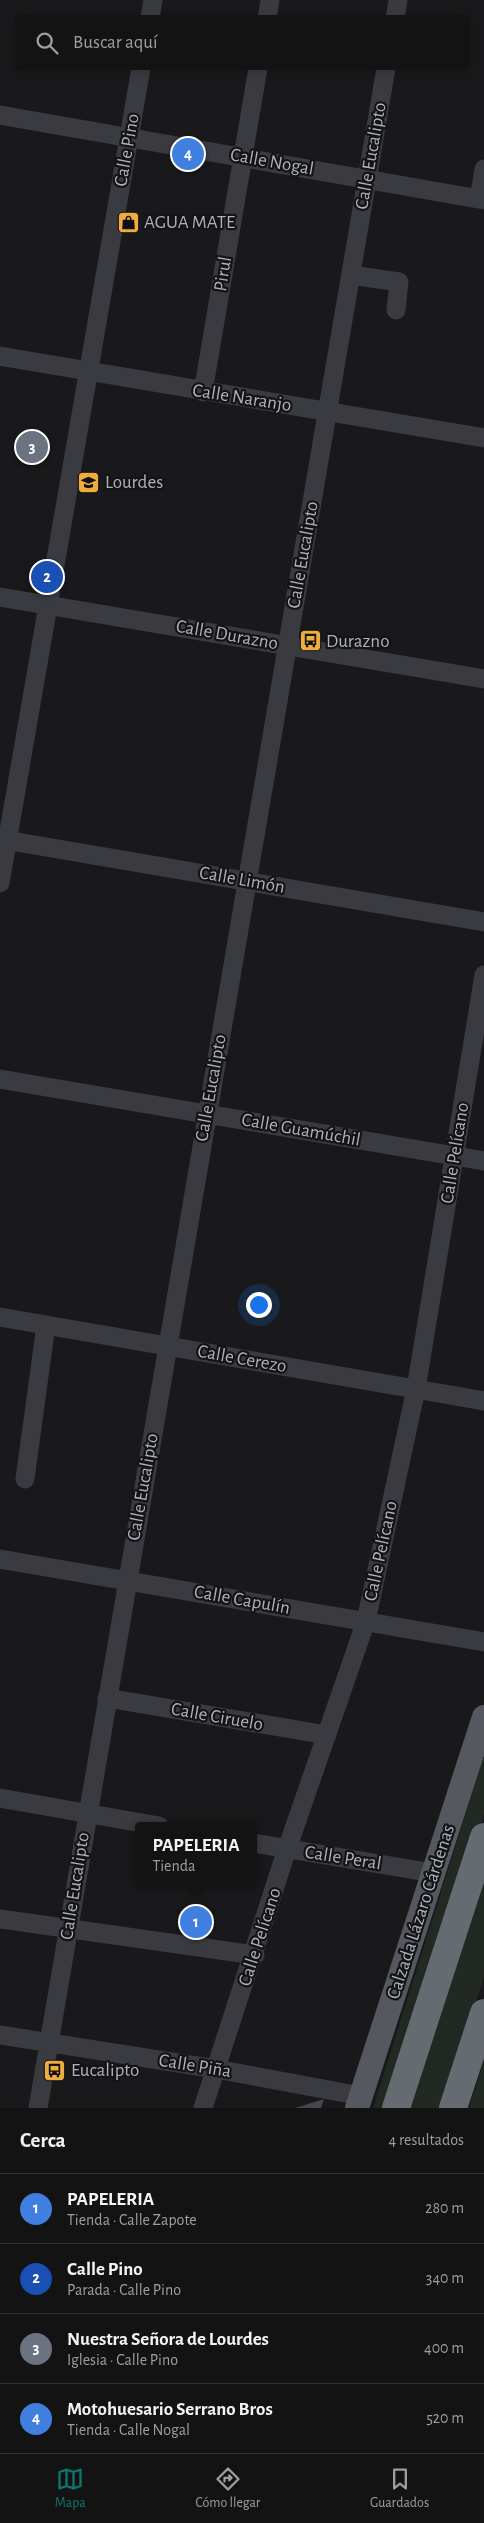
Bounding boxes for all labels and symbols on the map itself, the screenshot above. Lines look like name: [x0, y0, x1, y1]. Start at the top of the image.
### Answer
street label: Calle Eucalipto: [352, 101, 390, 211]
street label: Calle Pino: [111, 112, 143, 188]
pin: 4: [172, 135, 204, 173]
street label: Calle Nogal: [229, 145, 315, 179]
shop icon: AGUA MATE: [116, 210, 140, 234]
place label: AGUA MATE: [144, 213, 235, 232]
street label: Pirul: [211, 255, 235, 293]
street label: Calle Naranjo: [191, 381, 293, 415]
pin: 3: [16, 428, 48, 466]
school or university icon: Lourdes: [77, 470, 101, 494]
place label: Lourdes: [105, 473, 163, 492]
street label: Calle Eucalipto: [284, 500, 322, 610]
pin: 2: [31, 558, 63, 596]
street label: Calle Durazno: [174, 617, 280, 653]
bus stop icon: Durazno: [298, 629, 322, 653]
place label: Durazno: [326, 632, 389, 651]
street label: Calle Limón: [198, 863, 286, 897]
street label: Calle Eucalipto: [192, 1033, 230, 1143]
street label: Calle Pelícano: [438, 1101, 472, 1205]
street label: Calle Guamúchil: [240, 1110, 362, 1150]
your location: [246, 1292, 272, 1318]
street label: Calle Cerezo: [196, 1342, 288, 1376]
street label: Calle Eucalipto: [124, 1432, 162, 1542]
street label: Calle Pelícano: [361, 1499, 401, 1603]
street label: Calle Capulín: [193, 1582, 291, 1618]
street label: Calle Ciruelo: [170, 1700, 264, 1734]
street label: Calzada Lázaro Cárdenas: [384, 1822, 458, 2002]
street label: Calle Eucalipto: [57, 1831, 93, 1941]
street label: Calle Peral: [303, 1843, 383, 1873]
street label: Calle Pelícano: [235, 1886, 285, 1988]
pin: 1: [180, 1903, 212, 1941]
street label: Calle Piña: [157, 2051, 233, 2081]
bus stop icon: Eucalipto: [43, 2058, 67, 2082]
place label: Eucalipto: [71, 2061, 139, 2080]

